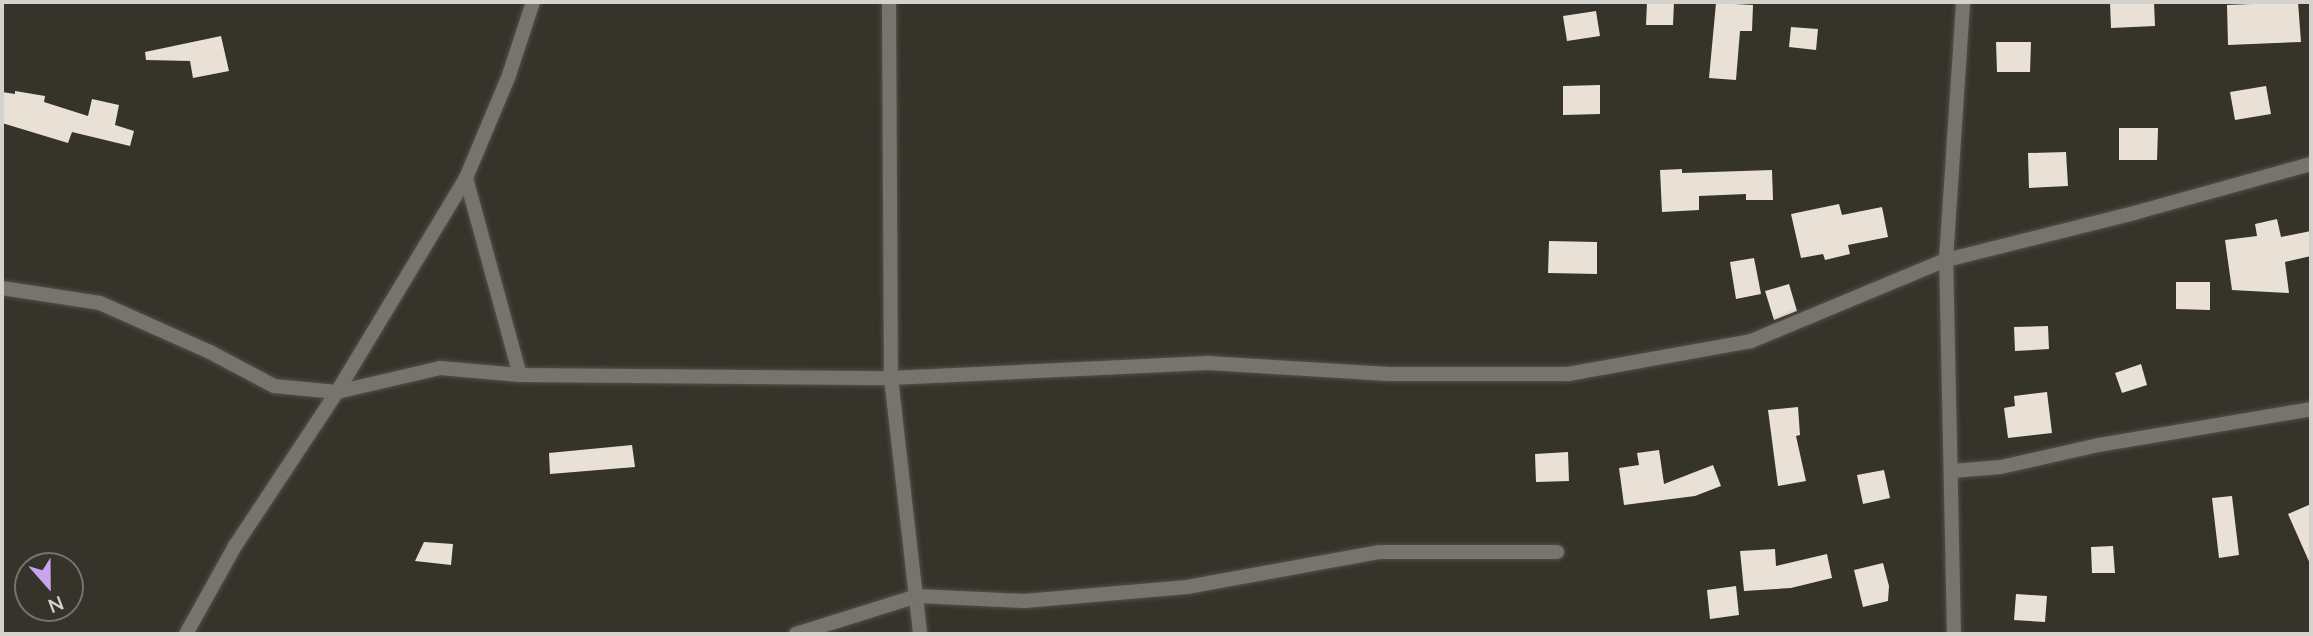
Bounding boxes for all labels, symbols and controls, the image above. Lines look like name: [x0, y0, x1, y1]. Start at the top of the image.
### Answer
north arrow: [14, 552, 84, 622]
text: N: [45, 592, 67, 619]

